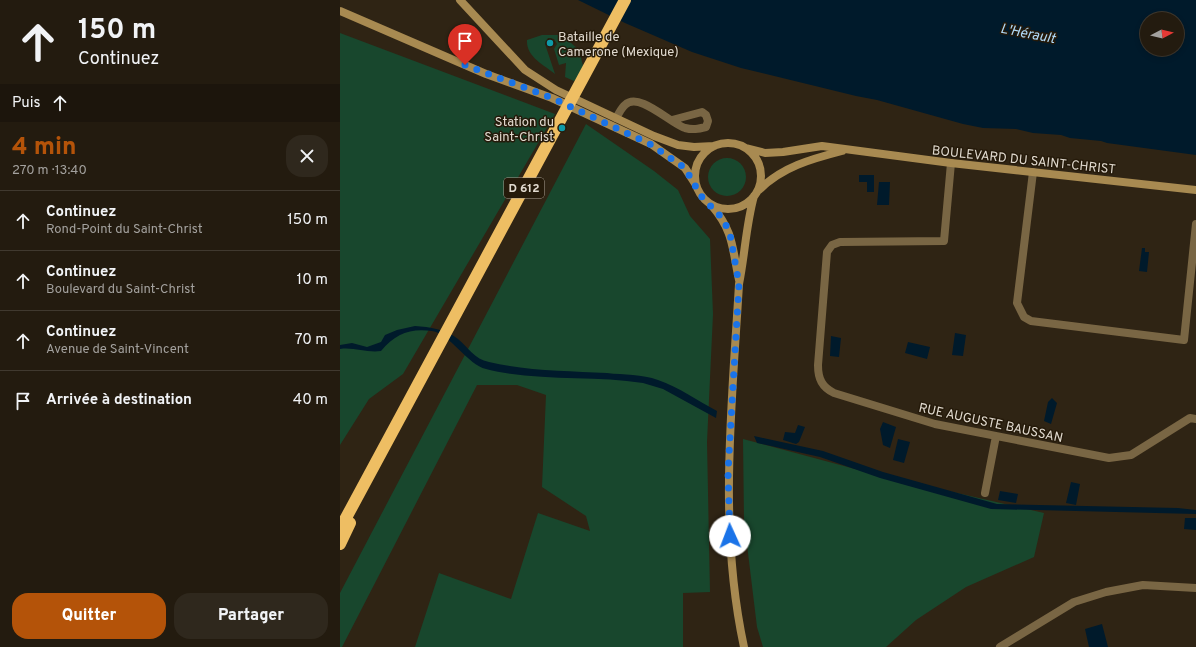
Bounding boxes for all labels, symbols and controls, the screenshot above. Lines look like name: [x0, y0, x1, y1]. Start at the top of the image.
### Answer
north arrow: [1140, 12, 1184, 56]
map controls: [1140, 12, 1184, 56]
text: 150 m: [78, 13, 156, 49]
icon: ahead: [12, 16, 64, 68]
water label: L'Hérault: [999, 21, 1058, 48]
pin: [448, 24, 482, 65]
icon: arrive: [454, 30, 476, 52]
place label: Bataille de Camerone (Mexique): [558, 30, 679, 61]
marker: Bataille de Camerone (Mexique): [545, 38, 555, 48]
text: Continuez: [78, 48, 159, 71]
icon: ahead: [49, 92, 71, 114]
text: Puis: [12, 94, 41, 113]
place label: Station du Saint-Christ: [484, 115, 554, 146]
marker: Station du Saint-Christ: [557, 123, 567, 133]
text: 4 min: [12, 133, 76, 163]
button: close: [286, 135, 328, 177]
street label: BOULEVARD DU SAINT-CHRIST: [931, 143, 1116, 179]
text: 270 m · 13:40: [12, 163, 87, 179]
road number: D 612: [504, 178, 544, 198]
text: Continuez: [46, 203, 116, 222]
icon: ahead: [12, 210, 34, 232]
text: 150 m: [287, 211, 328, 230]
text: Rond-Point du Saint-Christ: [46, 222, 203, 238]
text: Continuez: [46, 263, 116, 282]
icon: ahead: [12, 270, 34, 292]
text: 10 m: [297, 271, 328, 290]
text: Boulevard du Saint-Christ: [46, 282, 195, 298]
text: Continuez: [46, 323, 116, 342]
icon: ahead: [12, 330, 34, 352]
text: 70 m: [295, 331, 328, 350]
text: Avenue de Saint-Vincent: [46, 342, 189, 358]
icon: arrive: [12, 390, 34, 412]
text: Arrivée à destination: [46, 391, 192, 410]
text: 40 m: [293, 391, 328, 410]
street label: RUE AUGUSTE BAUSSAN: [917, 401, 1064, 447]
position arrow: [709, 515, 751, 557]
button: Quitter: [12, 593, 166, 639]
button: Partager: [174, 593, 328, 639]

